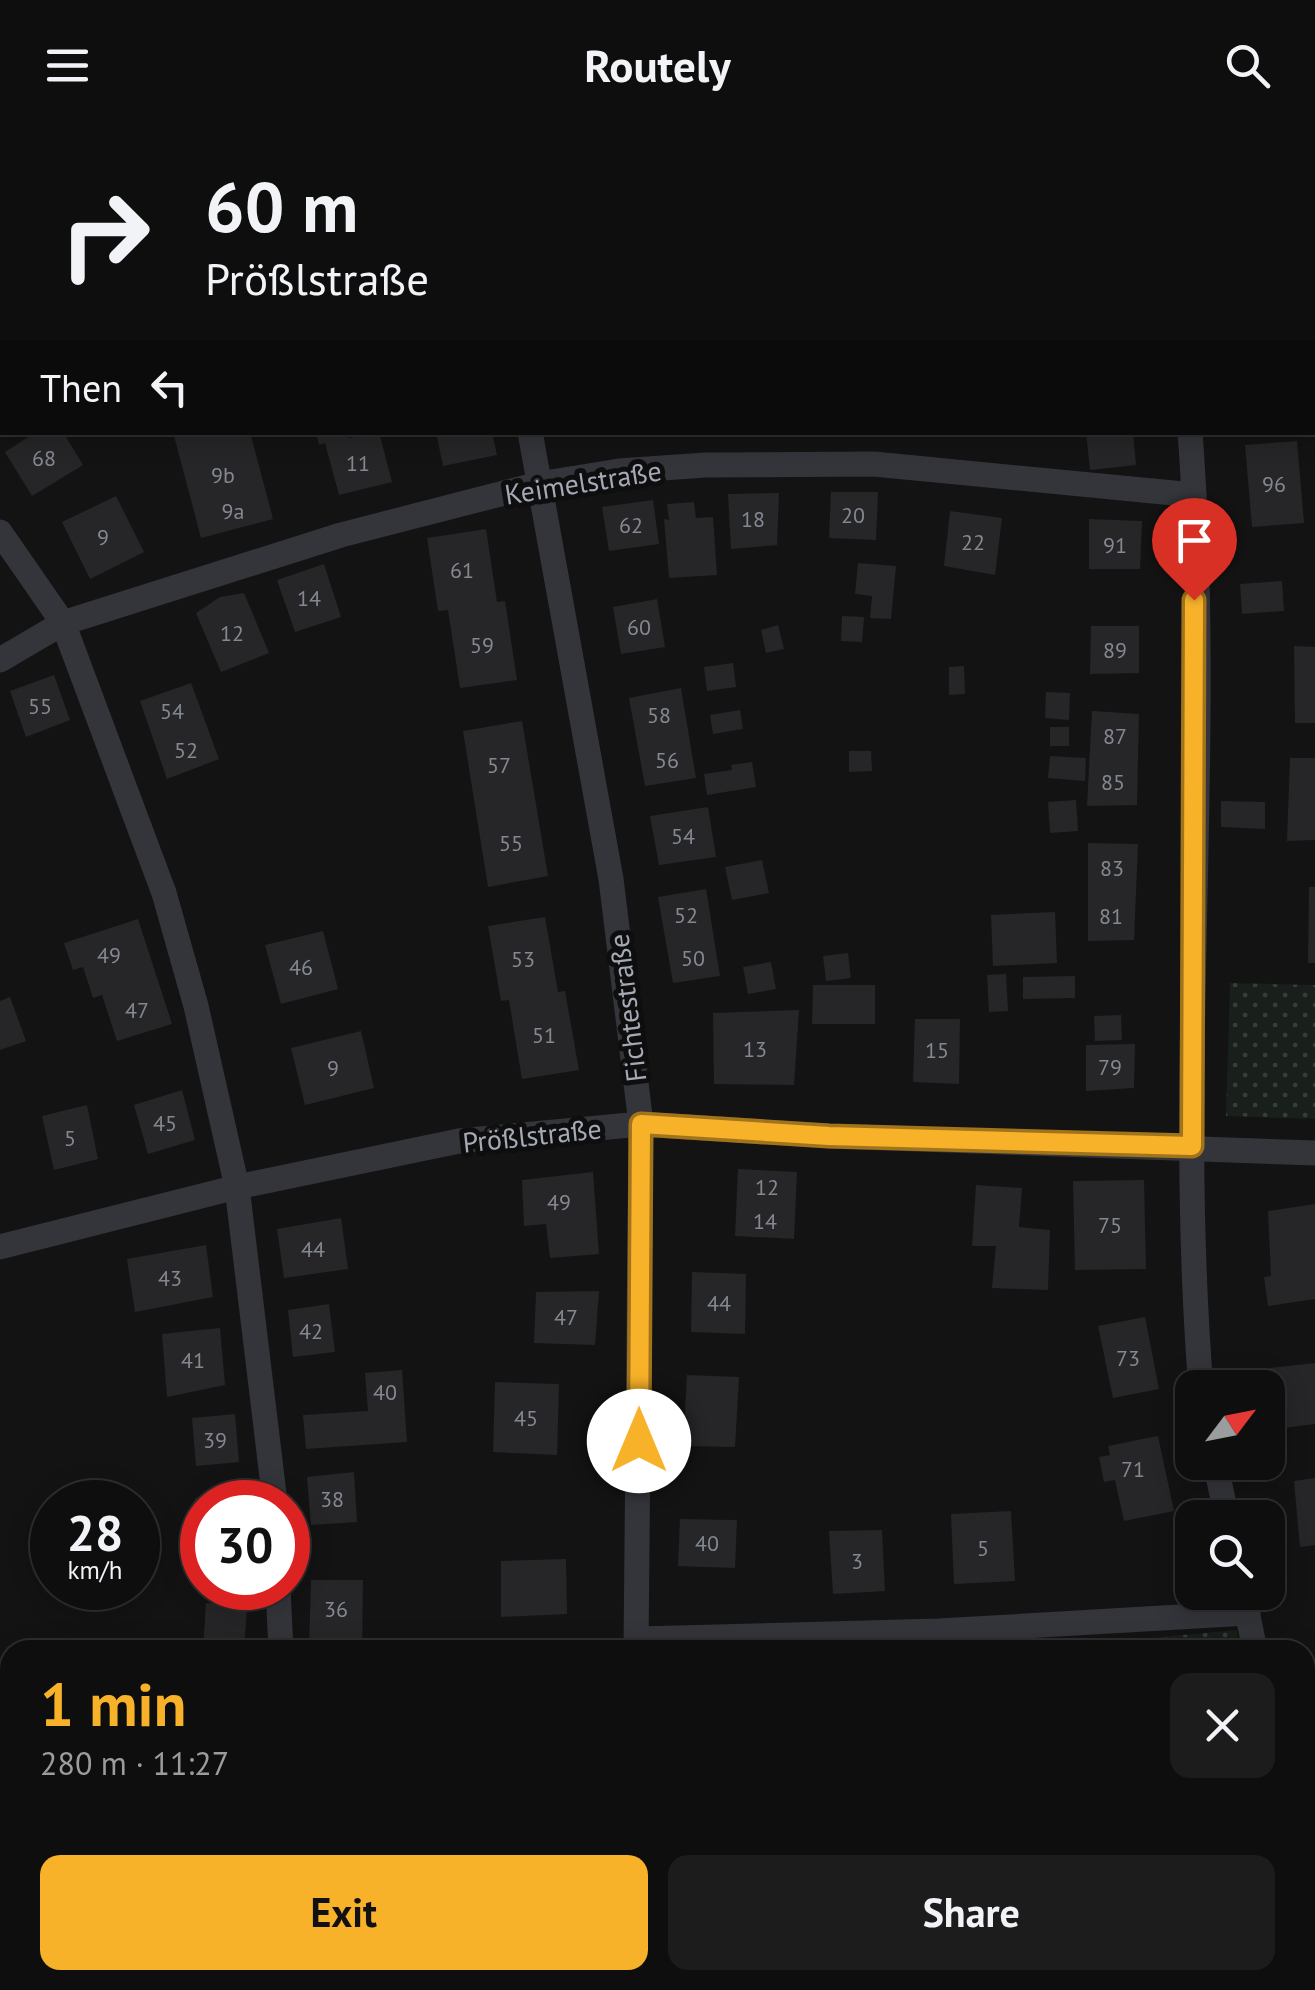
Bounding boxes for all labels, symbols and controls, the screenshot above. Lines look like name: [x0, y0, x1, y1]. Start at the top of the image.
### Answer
text: Routely: [584, 36, 731, 94]
icon: menu: [40, 38, 95, 93]
icon: search: [1220, 38, 1275, 93]
text: 60 m: [205, 161, 358, 251]
icon: right: [40, 170, 170, 300]
text: Prößlstraße: [205, 249, 429, 307]
icon: left: [142, 360, 197, 415]
text: Then: [40, 363, 122, 412]
house number: 68: [32, 444, 56, 472]
house number: 11: [346, 449, 370, 477]
street label: Keimelstraße: [502, 451, 664, 513]
house number: 9b: [211, 461, 235, 489]
house number: 96: [1262, 470, 1286, 498]
house number: 9a: [222, 497, 244, 525]
pin: [1152, 498, 1237, 601]
house number: 20: [841, 501, 865, 529]
house number: 18: [741, 505, 765, 533]
house number: 62: [619, 511, 643, 539]
icon: arrive: [1167, 513, 1222, 568]
house number: 9: [97, 523, 109, 551]
house number: 22: [961, 528, 985, 556]
house number: 91: [1103, 531, 1127, 559]
house number: 61: [450, 556, 474, 584]
house number: 14: [297, 584, 321, 612]
house number: 60: [627, 613, 651, 641]
house number: 12: [220, 619, 244, 647]
house number: 59: [470, 631, 494, 659]
house number: 89: [1103, 636, 1127, 664]
house number: 55: [28, 692, 52, 720]
house number: 54: [160, 697, 184, 725]
house number: 58: [647, 701, 671, 729]
house number: 87: [1103, 722, 1127, 750]
house number: 52: [174, 736, 198, 764]
house number: 56: [655, 746, 679, 774]
house number: 57: [487, 751, 511, 779]
house number: 85: [1101, 768, 1125, 796]
house number: 54: [671, 822, 695, 850]
house number: 55: [499, 829, 523, 857]
house number: 83: [1100, 854, 1124, 882]
house number: 52: [674, 901, 698, 929]
house number: 81: [1099, 902, 1123, 930]
street label: Fichtestraße: [600, 932, 654, 1084]
house number: 49: [97, 941, 121, 969]
house number: 50: [681, 944, 705, 972]
house number: 53: [511, 945, 535, 973]
house number: 46: [289, 953, 313, 981]
house number: 47: [125, 996, 149, 1024]
house number: 51: [532, 1021, 556, 1049]
house number: 13: [743, 1035, 767, 1063]
house number: 15: [925, 1036, 949, 1064]
house number: 79: [1098, 1053, 1122, 1081]
house number: 9: [327, 1054, 339, 1082]
house number: 45: [153, 1109, 177, 1137]
street label: Prößlstraße: [461, 1109, 603, 1161]
house number: 5: [64, 1124, 76, 1152]
house number: 12: [755, 1173, 779, 1201]
house number: 49: [547, 1188, 571, 1216]
house number: 14: [753, 1207, 777, 1235]
house number: 75: [1098, 1211, 1122, 1239]
house number: 44: [301, 1235, 325, 1263]
house number: 43: [158, 1264, 182, 1292]
house number: 44: [707, 1289, 731, 1317]
house number: 47: [554, 1303, 578, 1331]
house number: 42: [299, 1317, 323, 1345]
house number: 73: [1116, 1344, 1140, 1372]
house number: 41: [181, 1346, 205, 1374]
north arrow: [1175, 1370, 1285, 1480]
map controls: [1175, 1370, 1285, 1610]
house number: 40: [373, 1378, 397, 1406]
position arrow: [587, 1389, 691, 1493]
house number: 45: [514, 1404, 538, 1432]
house number: 39: [203, 1426, 227, 1454]
house number: 71: [1121, 1455, 1145, 1483]
speed limit sign: 30: [180, 1480, 310, 1610]
house number: 38: [320, 1485, 344, 1513]
text: 28: [67, 1500, 123, 1565]
button: search: [1175, 1500, 1285, 1610]
house number: 40: [695, 1529, 719, 1557]
house number: 5: [977, 1534, 989, 1562]
house number: 3: [851, 1547, 863, 1575]
text: km/h: [68, 1554, 122, 1586]
house number: 36: [324, 1595, 348, 1623]
text: 1 min: [40, 1665, 186, 1743]
button: close: [1170, 1673, 1275, 1778]
text: 280 m · 11:27: [40, 1742, 229, 1784]
button: Exit: [40, 1855, 648, 1970]
button: Share: [668, 1855, 1275, 1970]

